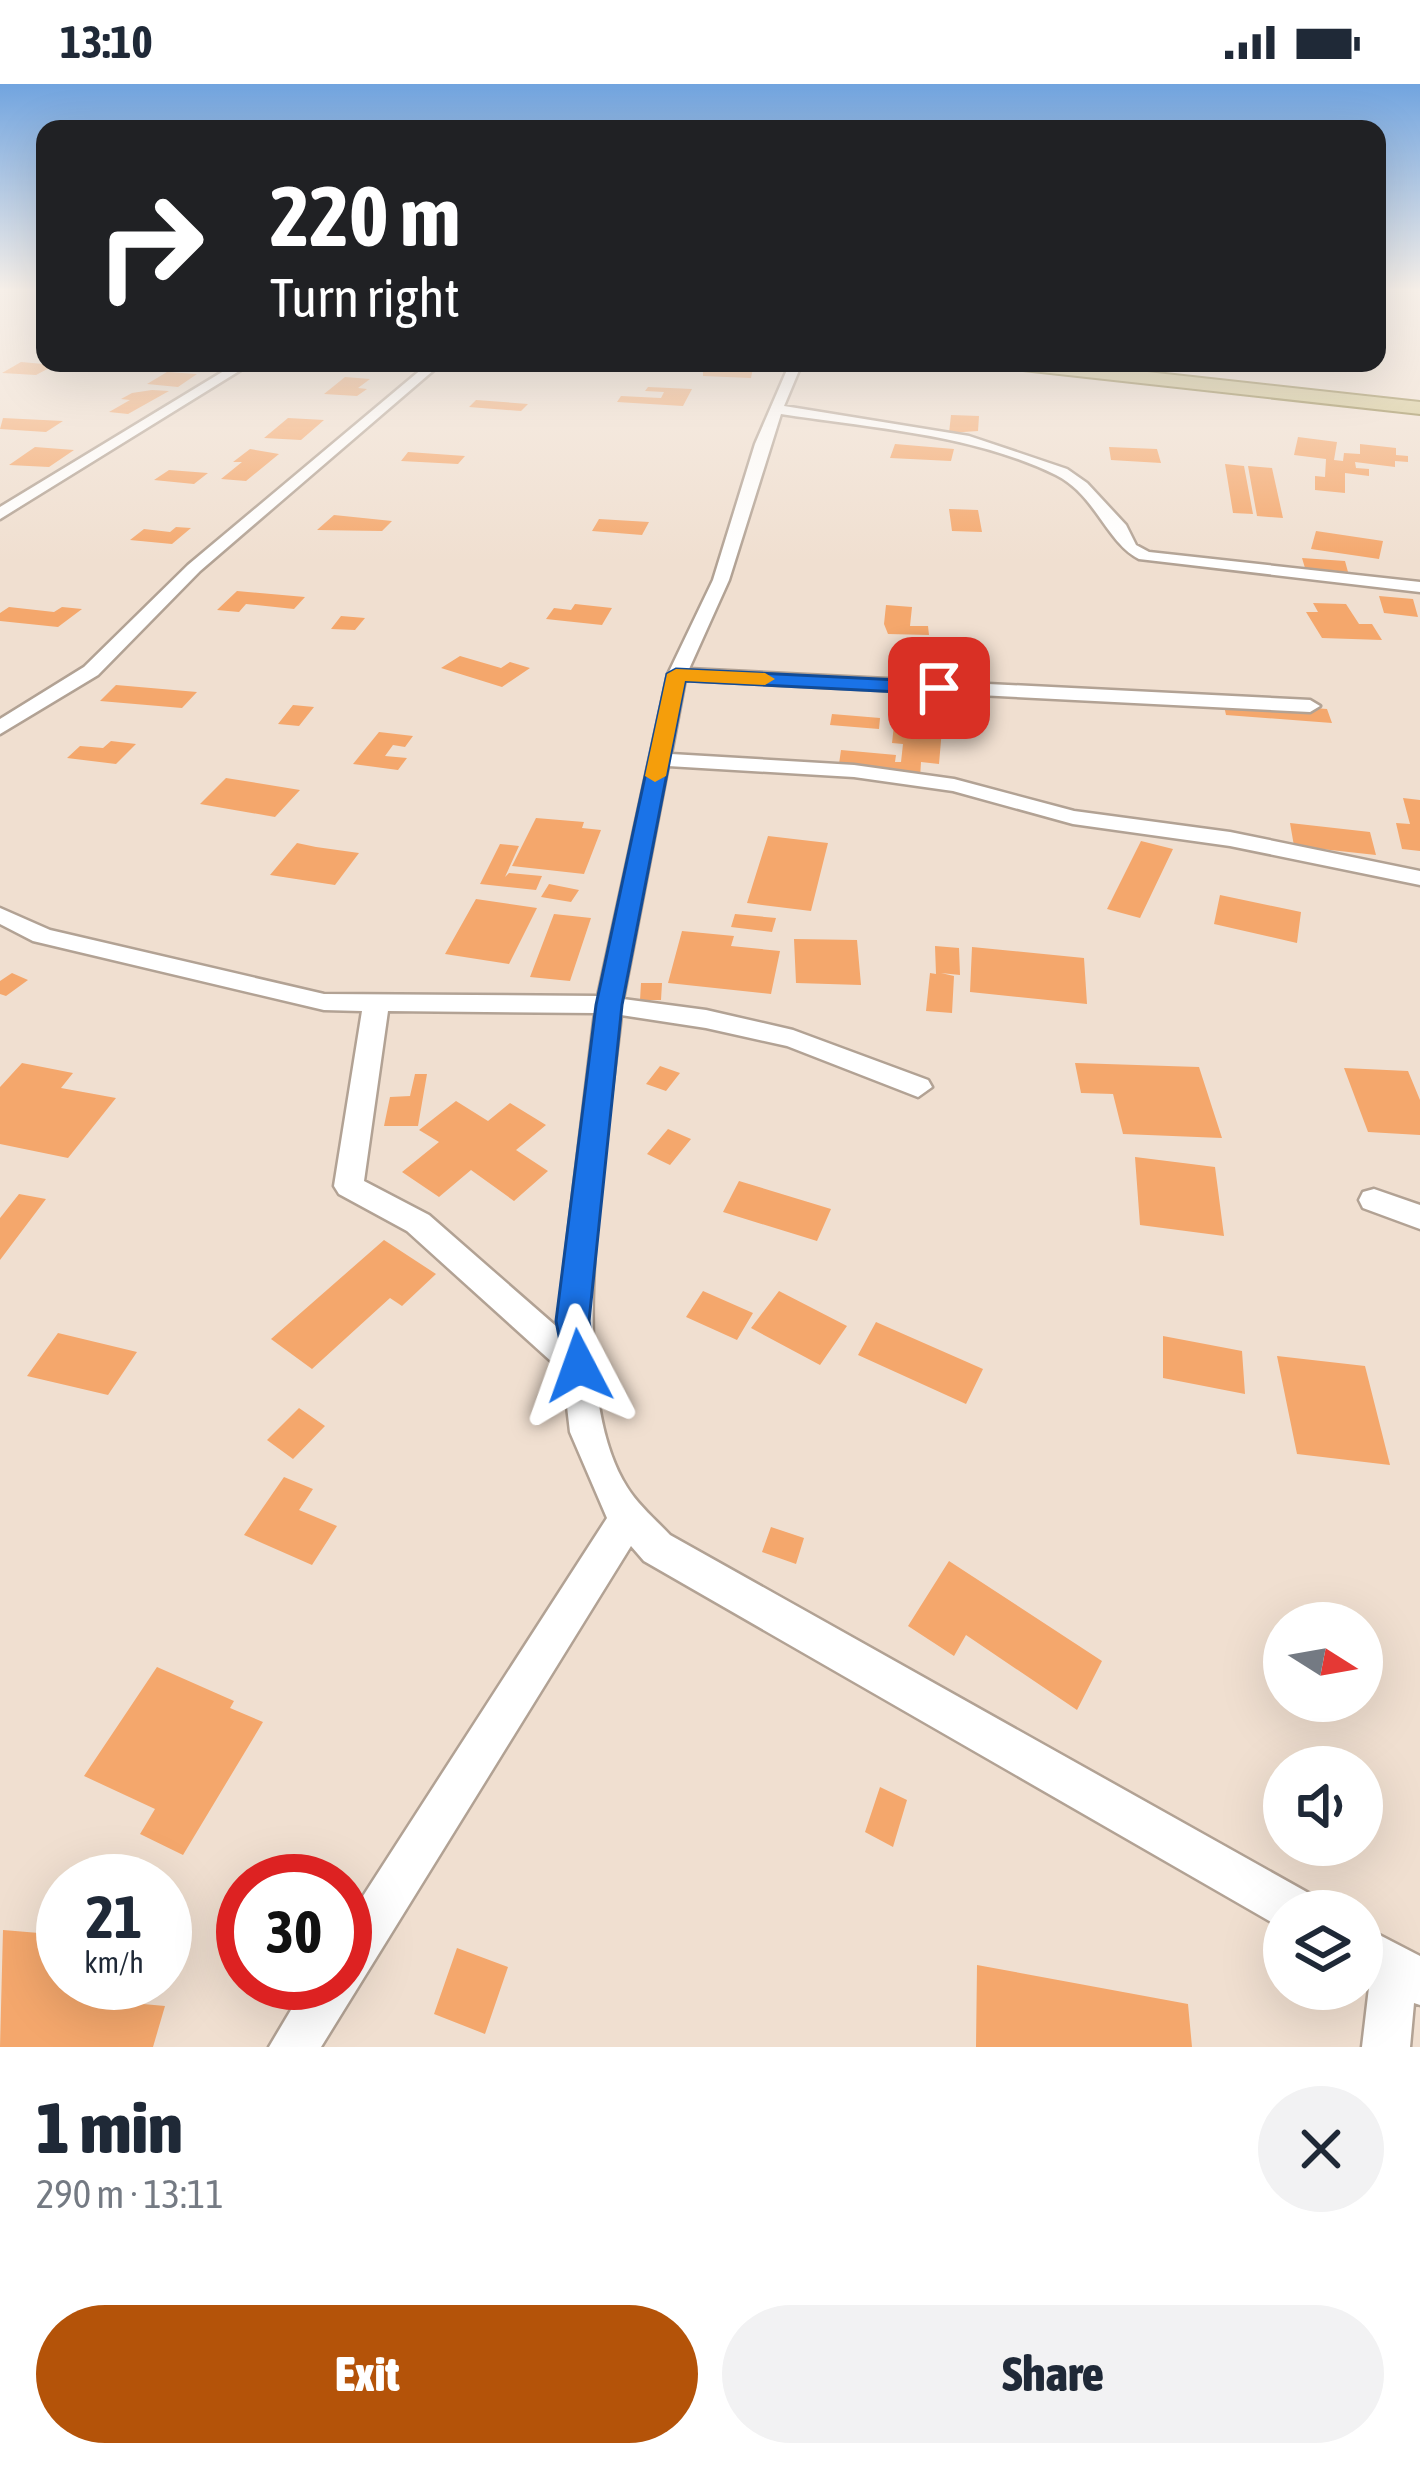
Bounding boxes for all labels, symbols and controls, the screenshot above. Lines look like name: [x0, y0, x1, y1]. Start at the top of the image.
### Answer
text: 13:10: [60, 16, 153, 68]
icon: right: [72, 168, 228, 324]
text: 220 m: [270, 168, 460, 264]
text: Turn right: [270, 267, 460, 328]
pin: [888, 637, 990, 739]
icon: arrive: [906, 655, 972, 721]
position arrow: [516, 1303, 642, 1429]
north arrow: [1263, 1602, 1383, 1722]
map controls: [1263, 1602, 1383, 2010]
button: sound: [1263, 1746, 1383, 1866]
speed limit sign: 30: [216, 1854, 372, 2010]
text: 21: [86, 1882, 142, 1951]
button: layers: [1263, 1890, 1383, 2010]
text: km/h: [84, 1945, 144, 1979]
text: 1 min: [36, 2086, 183, 2168]
button: close: [1258, 2086, 1384, 2212]
text: 290 m · 13:11: [36, 2172, 224, 2216]
button: Exit: [36, 2305, 698, 2443]
button: Share: [722, 2305, 1384, 2443]

